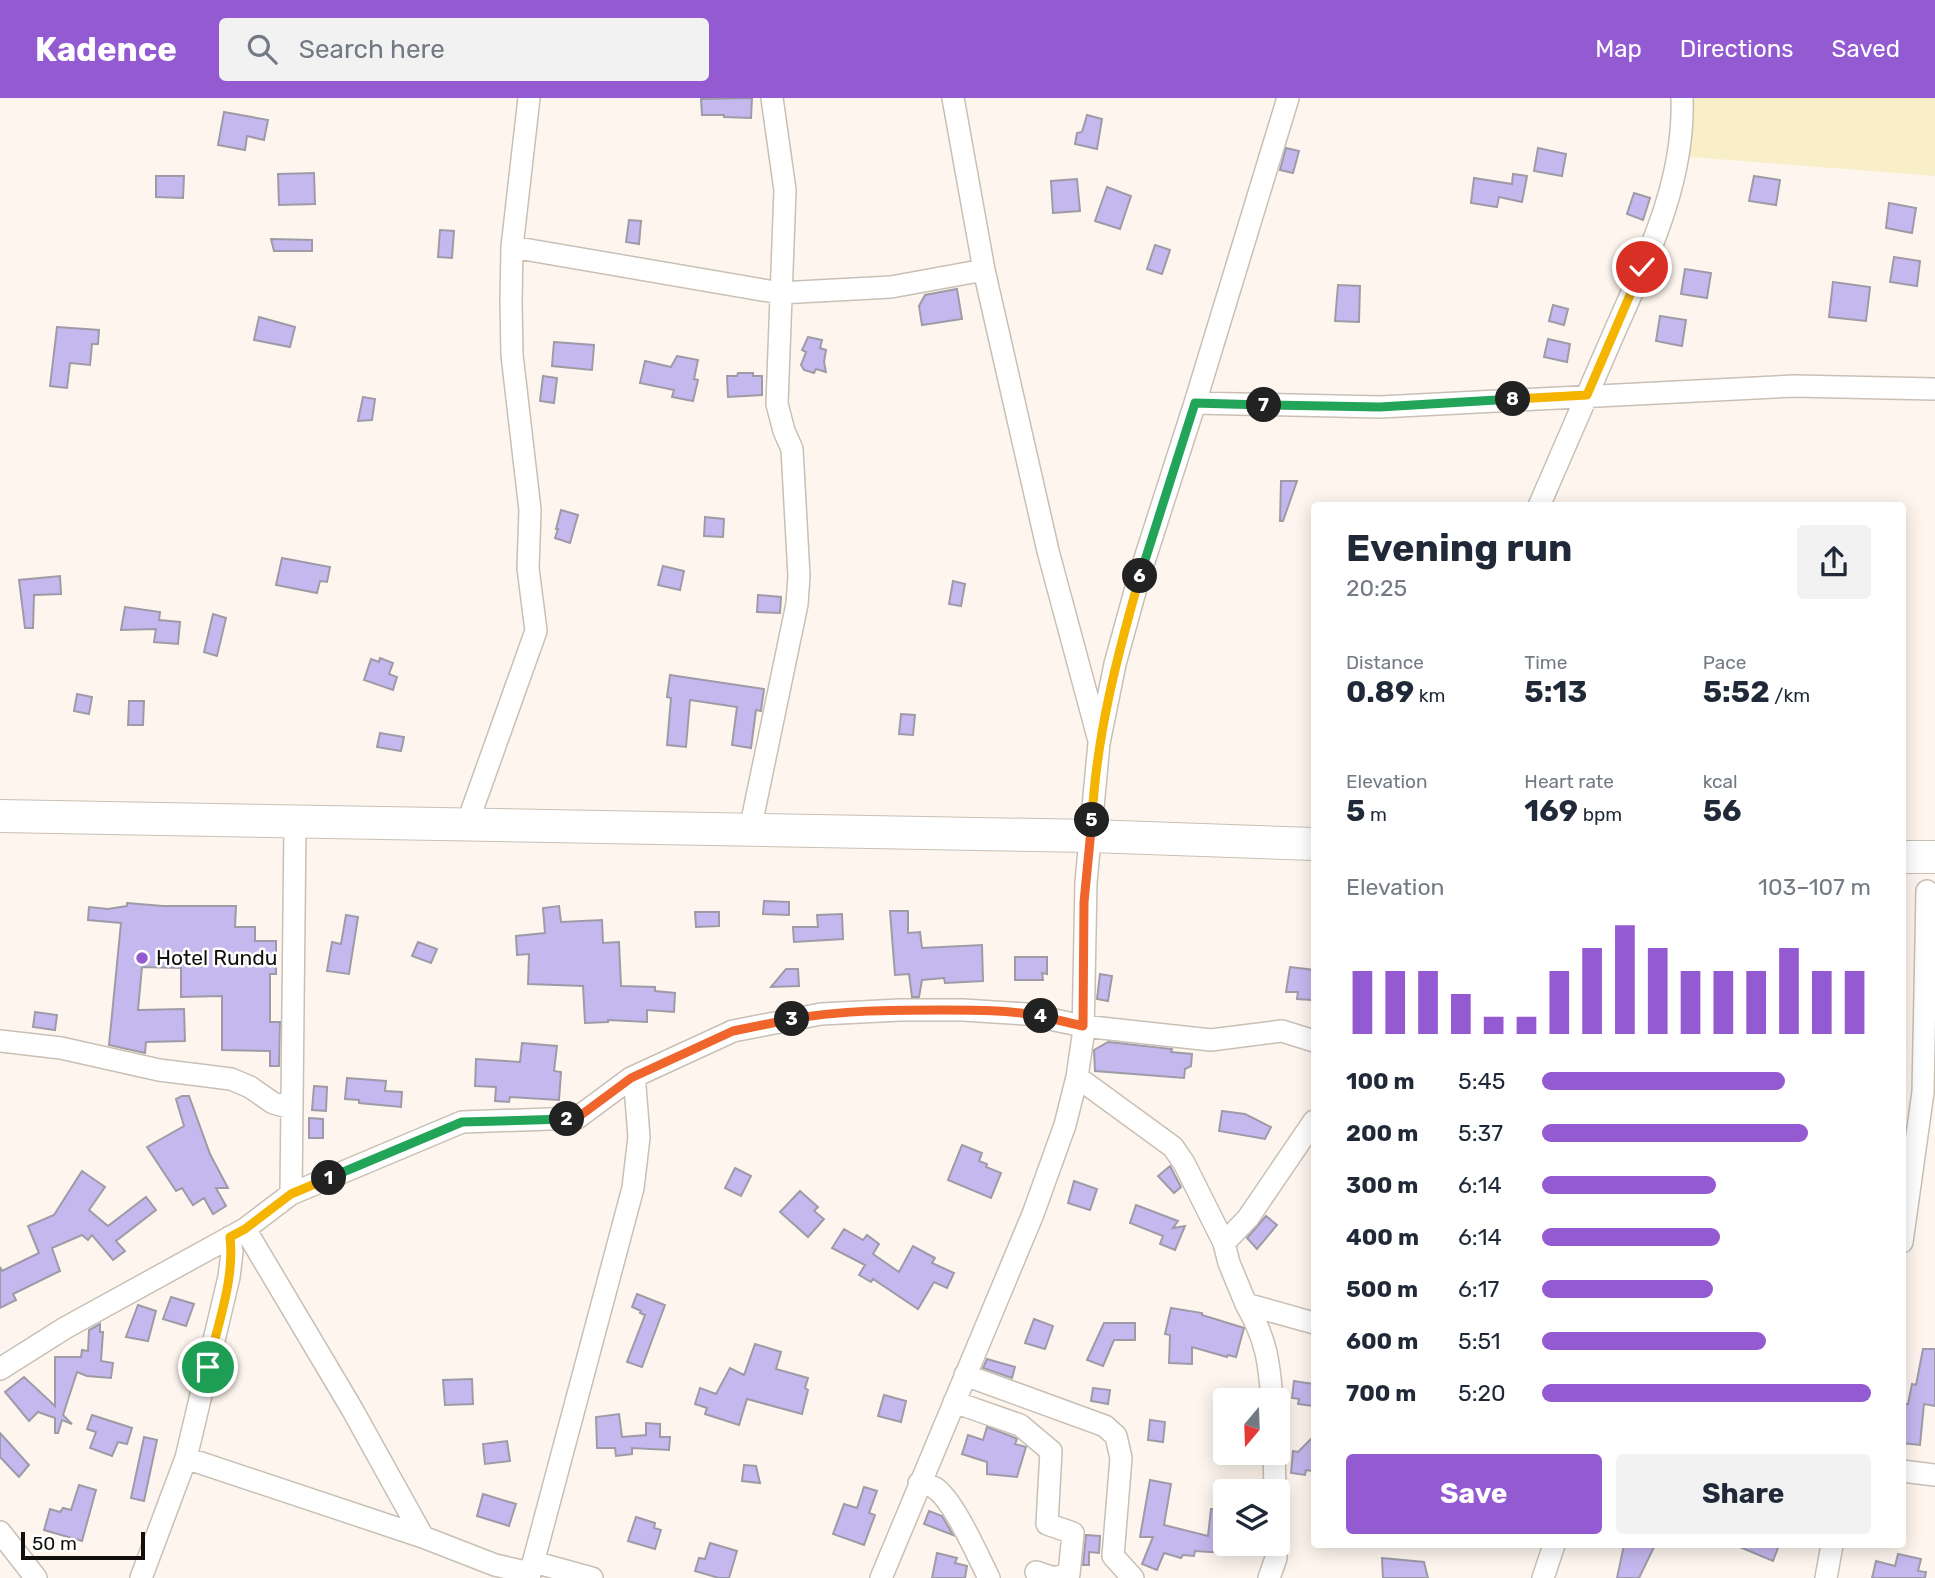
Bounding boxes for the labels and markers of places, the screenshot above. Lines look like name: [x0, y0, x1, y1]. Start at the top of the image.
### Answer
pin: [1612, 237, 1672, 297]
pin: 8: [1496, 382, 1530, 416]
pin: 7: [1246, 388, 1282, 422]
pin: 6: [1122, 559, 1158, 594]
pin: 5: [1074, 802, 1110, 838]
place label: Hotel Rundu: [156, 945, 277, 970]
marker: Hotel Rundu: [134, 950, 150, 966]
pin: 4: [1024, 998, 1058, 1034]
pin: 3: [774, 1002, 810, 1037]
pin: 2: [550, 1102, 584, 1136]
pin: 1: [312, 1160, 346, 1196]
pin: [178, 1337, 238, 1397]

